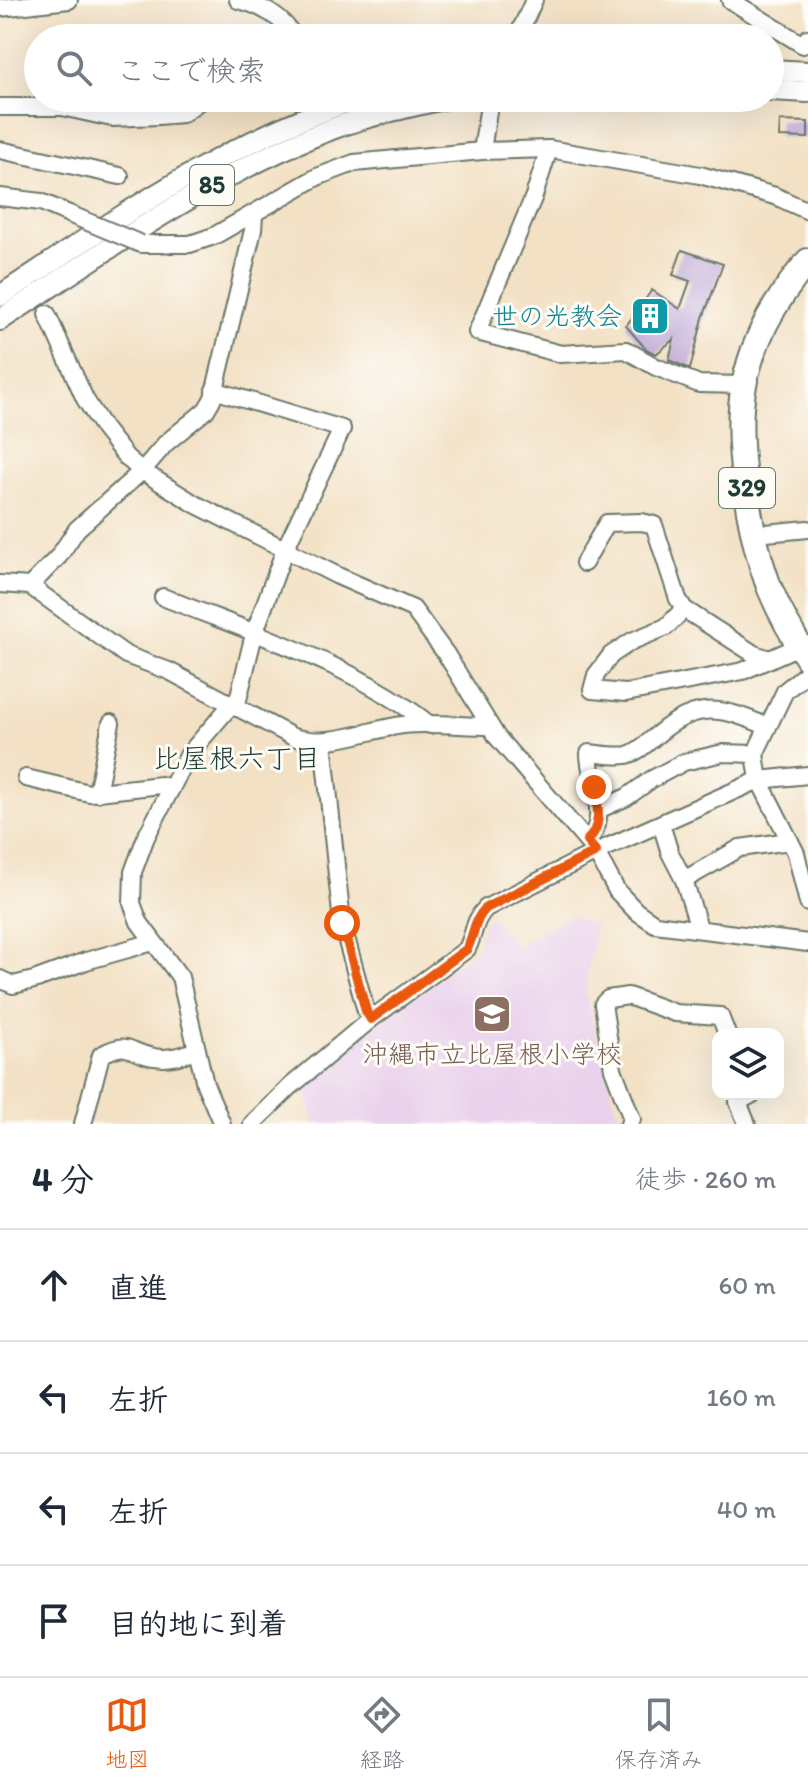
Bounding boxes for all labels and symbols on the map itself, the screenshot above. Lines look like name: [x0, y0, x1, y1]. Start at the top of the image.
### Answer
road number: 85: [190, 165, 234, 205]
building icon: 世の光教会: [629, 295, 671, 337]
place label: 世の光教会: [492, 300, 622, 332]
road number: 329: [719, 468, 775, 508]
district label: 比屋根六丁目: [153, 741, 321, 775]
route end: [576, 769, 612, 805]
route start: [324, 905, 360, 941]
school or university icon: 沖縄市立比屋根小学校: [471, 993, 513, 1035]
place label: 沖縄市立比屋根小学校: [362, 1038, 622, 1070]

